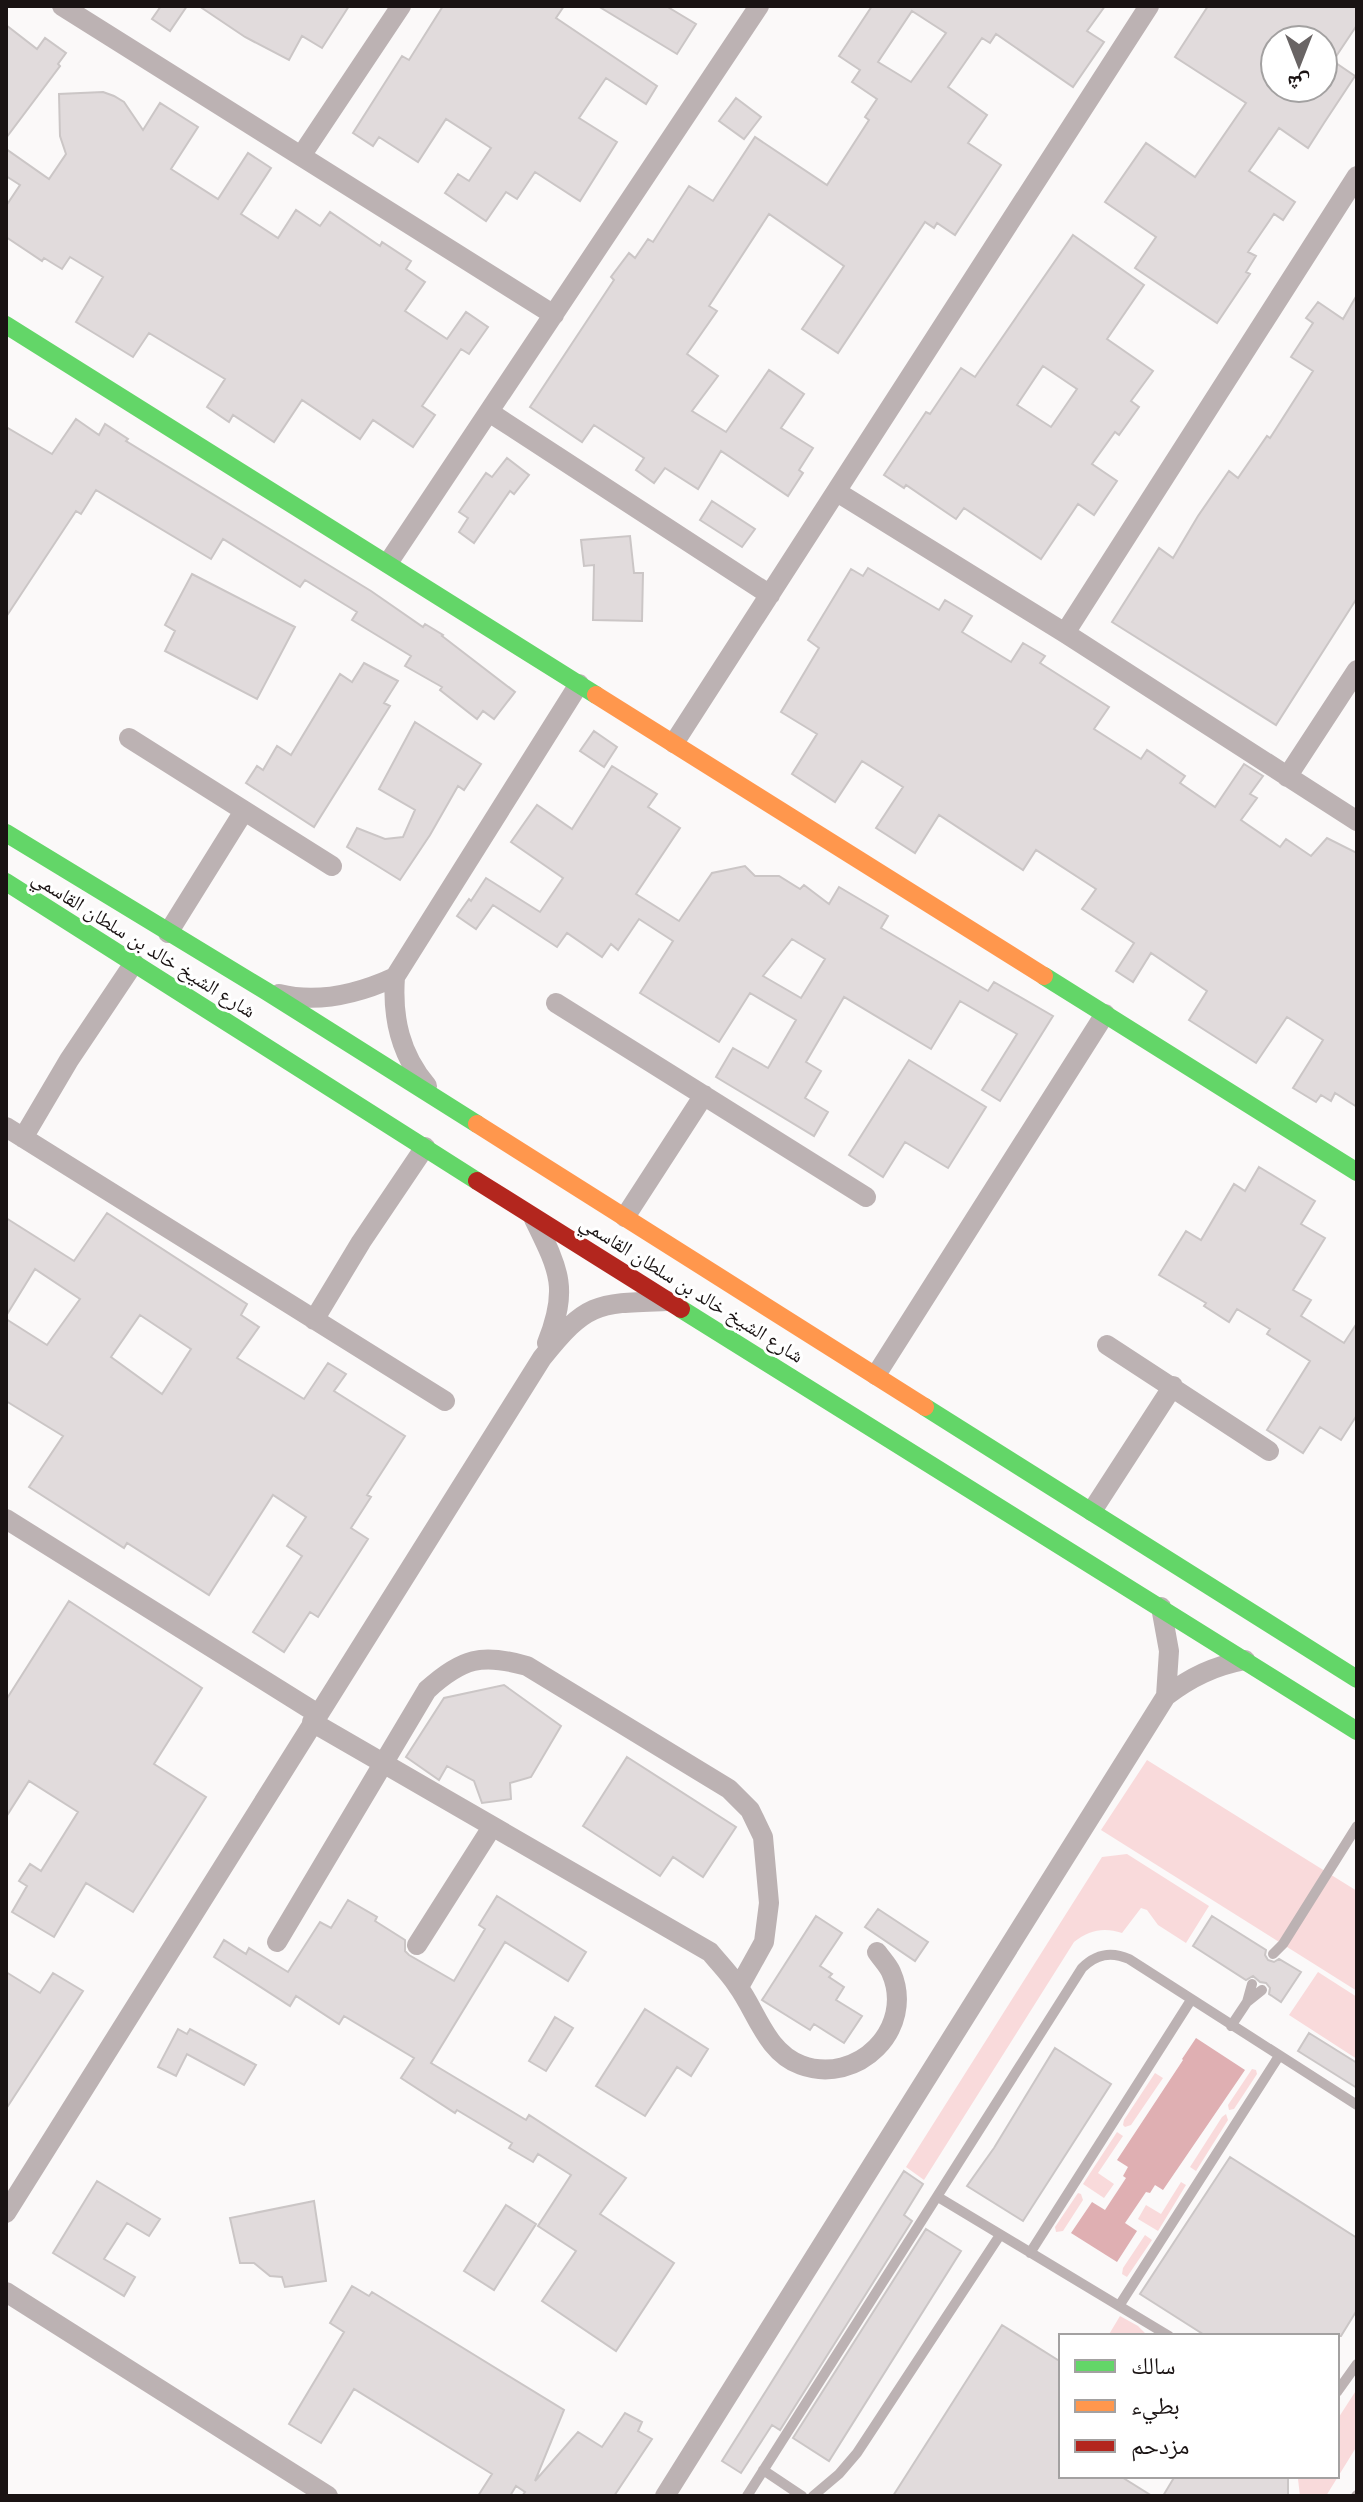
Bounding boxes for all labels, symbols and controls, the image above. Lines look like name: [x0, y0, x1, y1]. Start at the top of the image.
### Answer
north arrow: [1259, 24, 1339, 104]
text: ش: [1287, 70, 1311, 98]
street label: شارع الشيخ خالد بن سلطان القاسمي: [26, 864, 261, 1026]
street label: شارع الشيخ خالد بن سلطان القاسمي: [574, 1209, 809, 1371]
legend: [1059, 2334, 1339, 2478]
text: سالك: [1131, 2350, 1176, 2379]
text: بطيء: [1131, 2390, 1180, 2425]
text: مزدحم: [1131, 2430, 1190, 2462]

